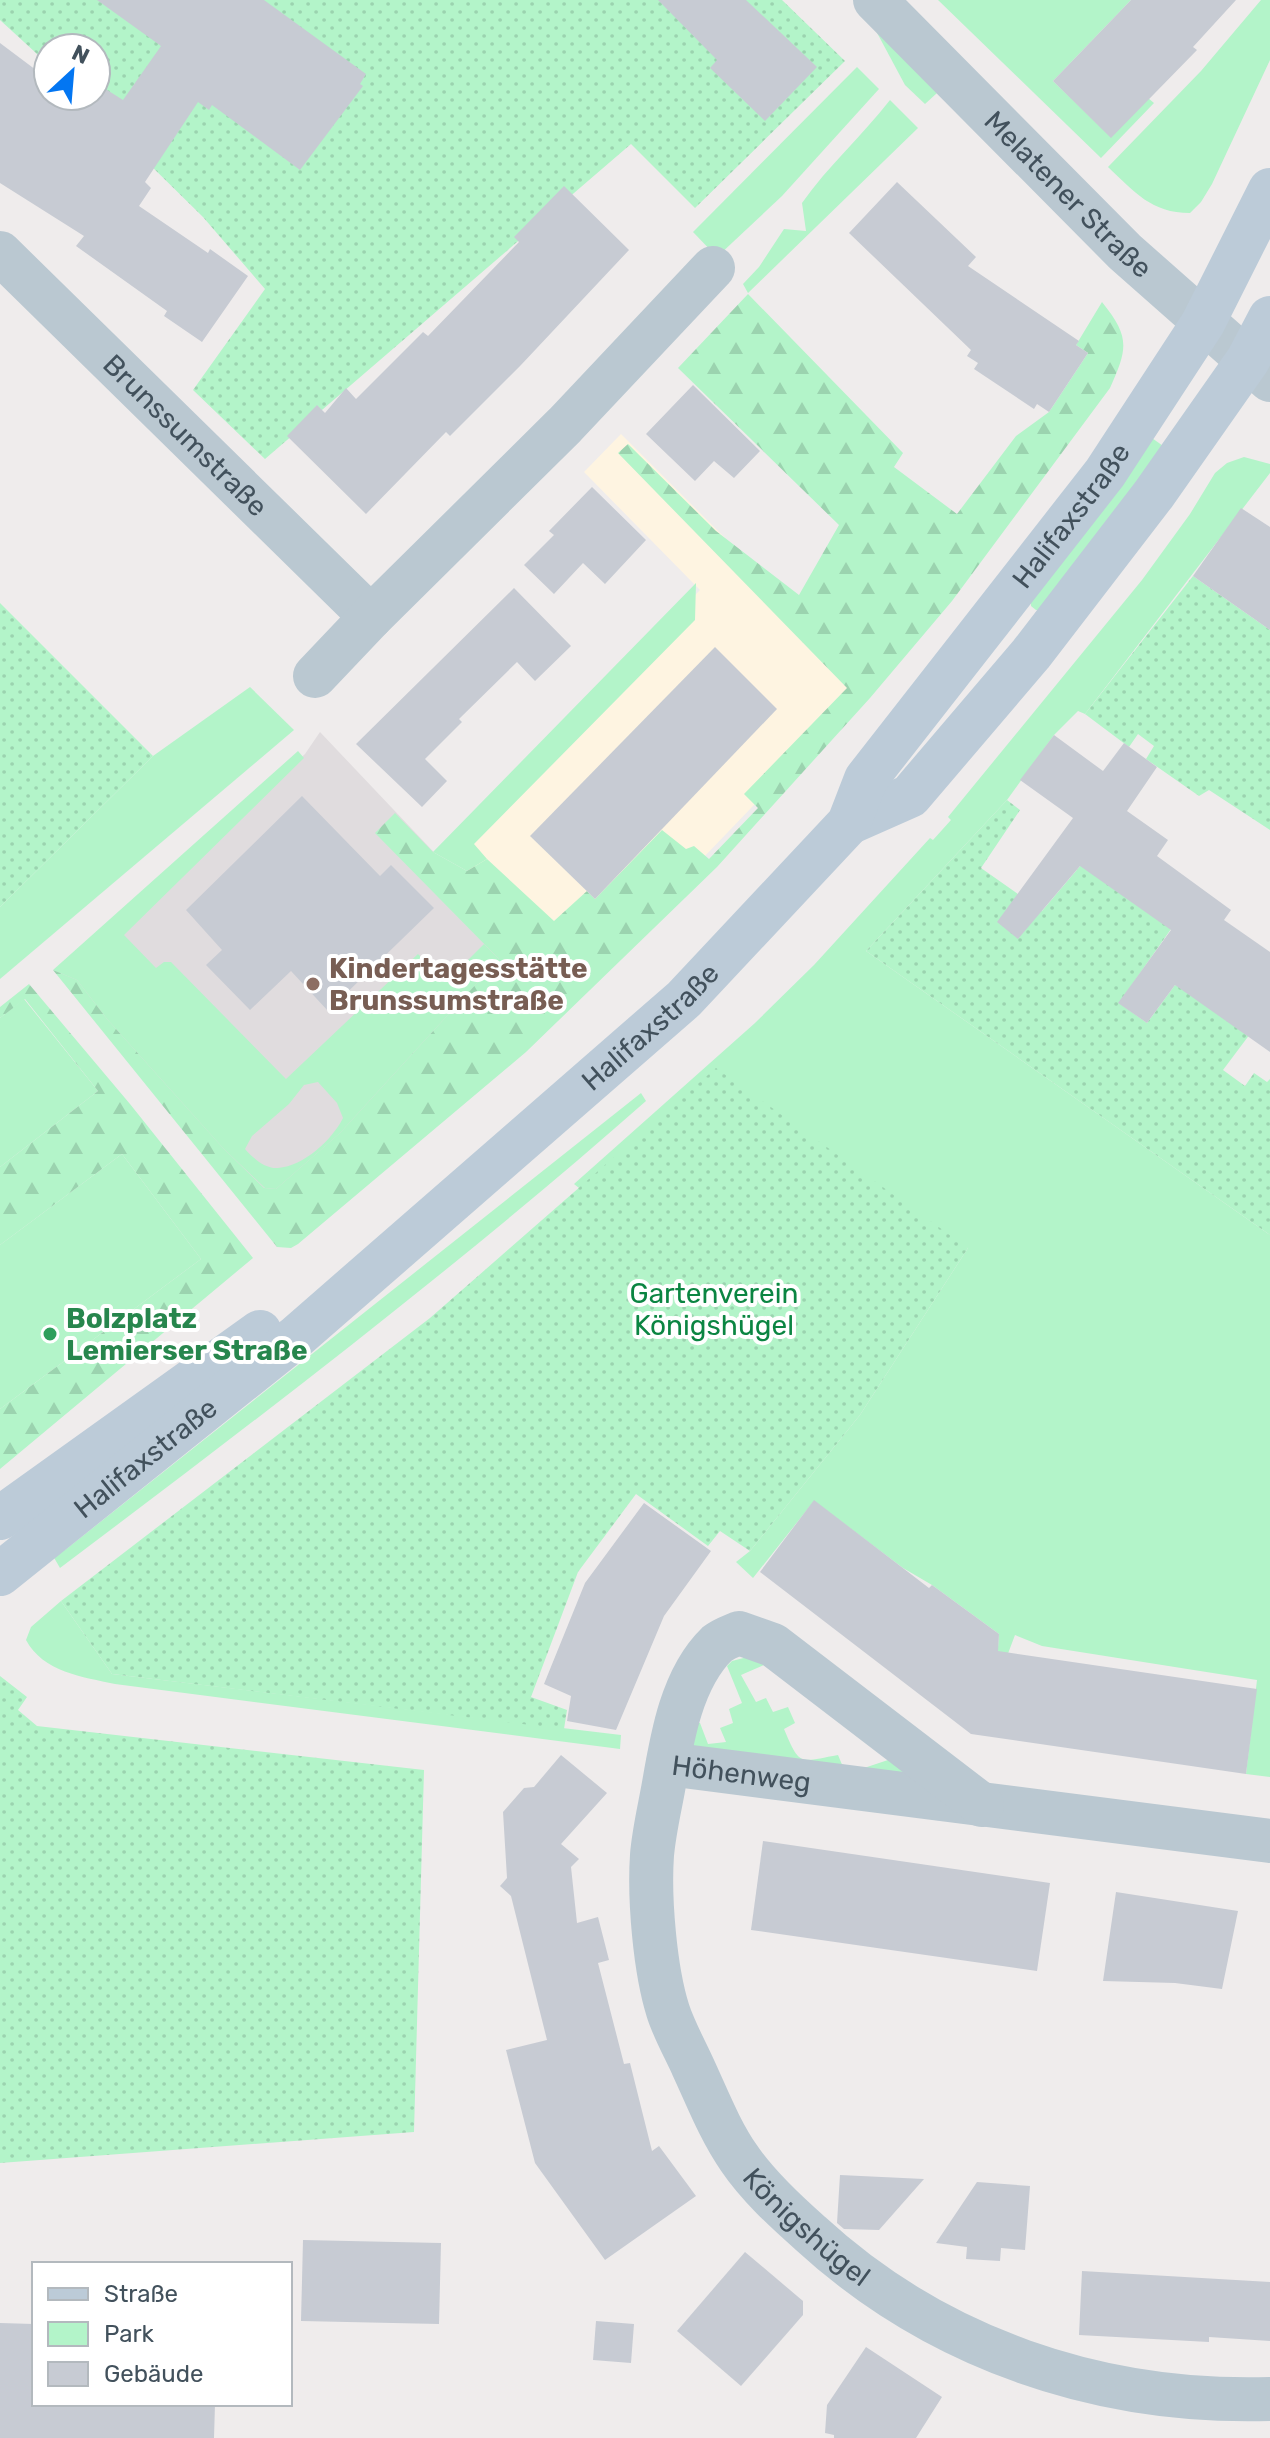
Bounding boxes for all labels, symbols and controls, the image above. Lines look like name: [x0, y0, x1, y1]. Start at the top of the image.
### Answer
north arrow: [32, 32, 112, 112]
text: N: [68, 39, 94, 70]
street label: Melatener Straße: [978, 104, 1159, 284]
street label: Brunssumstraße: [97, 347, 275, 523]
street label: Halifaxstraße: [1005, 437, 1136, 594]
place label: Kindertagesstätte Brunssumstraße: [329, 952, 588, 1017]
street label: Halifaxstraße: [575, 956, 725, 1097]
marker: Kindertagesstätte Brunssumstraße: [304, 975, 322, 993]
park label: Gartenverein Königshügel: [630, 1277, 798, 1342]
place label: Bolzplatz Lemierser Straße: [66, 1302, 308, 1367]
marker: Bolzplatz Lemierser Straße: [41, 1325, 59, 1343]
street label: Halifaxstraße: [67, 1391, 223, 1525]
street label: Höhenweg: [670, 1748, 813, 1799]
street label: Königshügel: [736, 2161, 877, 2293]
legend: [32, 2262, 292, 2406]
text: Straße: [104, 2280, 178, 2308]
text: Park: [104, 2320, 155, 2348]
text: Gebäude: [104, 2360, 203, 2388]

